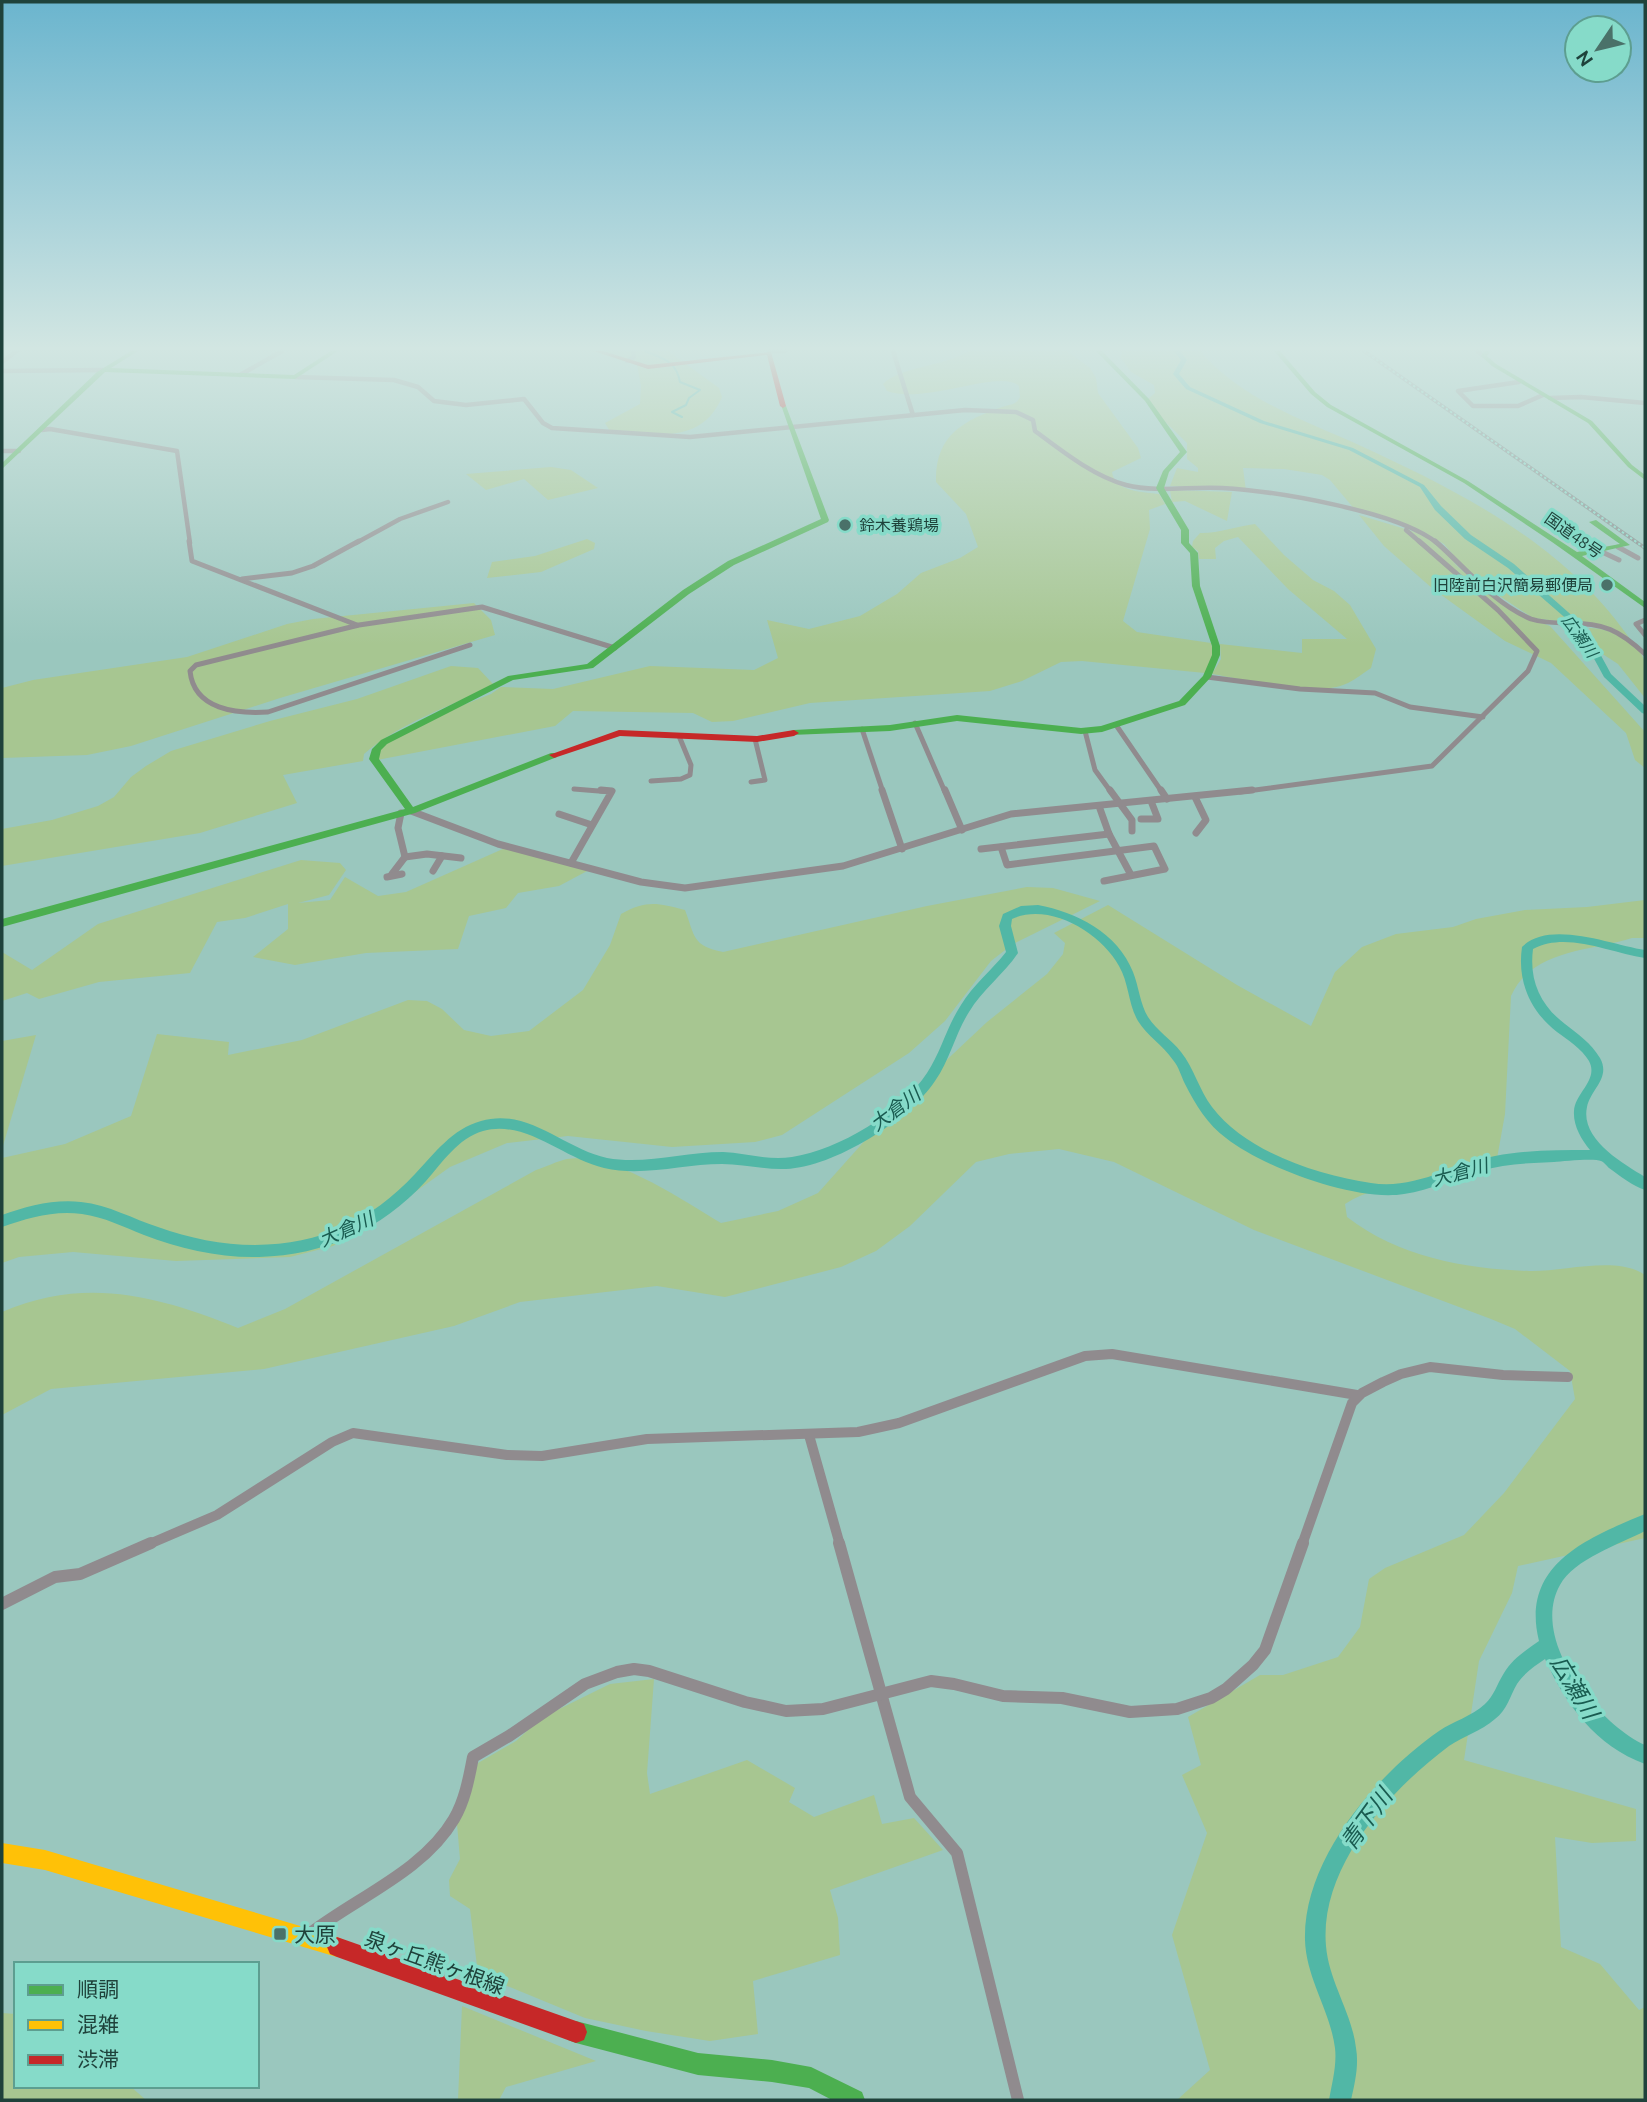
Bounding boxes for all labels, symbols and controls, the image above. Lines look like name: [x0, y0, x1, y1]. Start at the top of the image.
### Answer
north arrow: [1563, 14, 1633, 84]
text: N: [1571, 47, 1597, 71]
street label: 国道48号: [1542, 509, 1606, 561]
place label: 鈴木養鶏場: [859, 516, 939, 534]
marker: 鈴木養鶏場: [837, 517, 853, 533]
place label: 旧陸前白沢簡易郵便局: [1433, 576, 1593, 594]
marker: 旧陸前白沢簡易郵便局: [1599, 577, 1615, 593]
water label: 広瀬川: [1559, 611, 1603, 662]
water label: 大倉川: [866, 1082, 926, 1135]
water label: 大倉川: [1430, 1153, 1492, 1190]
water label: 大倉川: [315, 1207, 378, 1251]
water label: 広瀬川: [1547, 1651, 1605, 1726]
water label: 青下川: [1336, 1781, 1398, 1854]
place label: 大原: [294, 1922, 336, 1946]
marker: 大原: [272, 1926, 288, 1942]
street label: 泉ヶ丘熊ヶ根線: [362, 1926, 508, 1998]
legend: [14, 1962, 259, 2088]
text: 順調: [77, 1977, 119, 2001]
text: 混雑: [77, 2012, 119, 2036]
text: 渋滞: [77, 2047, 119, 2071]

